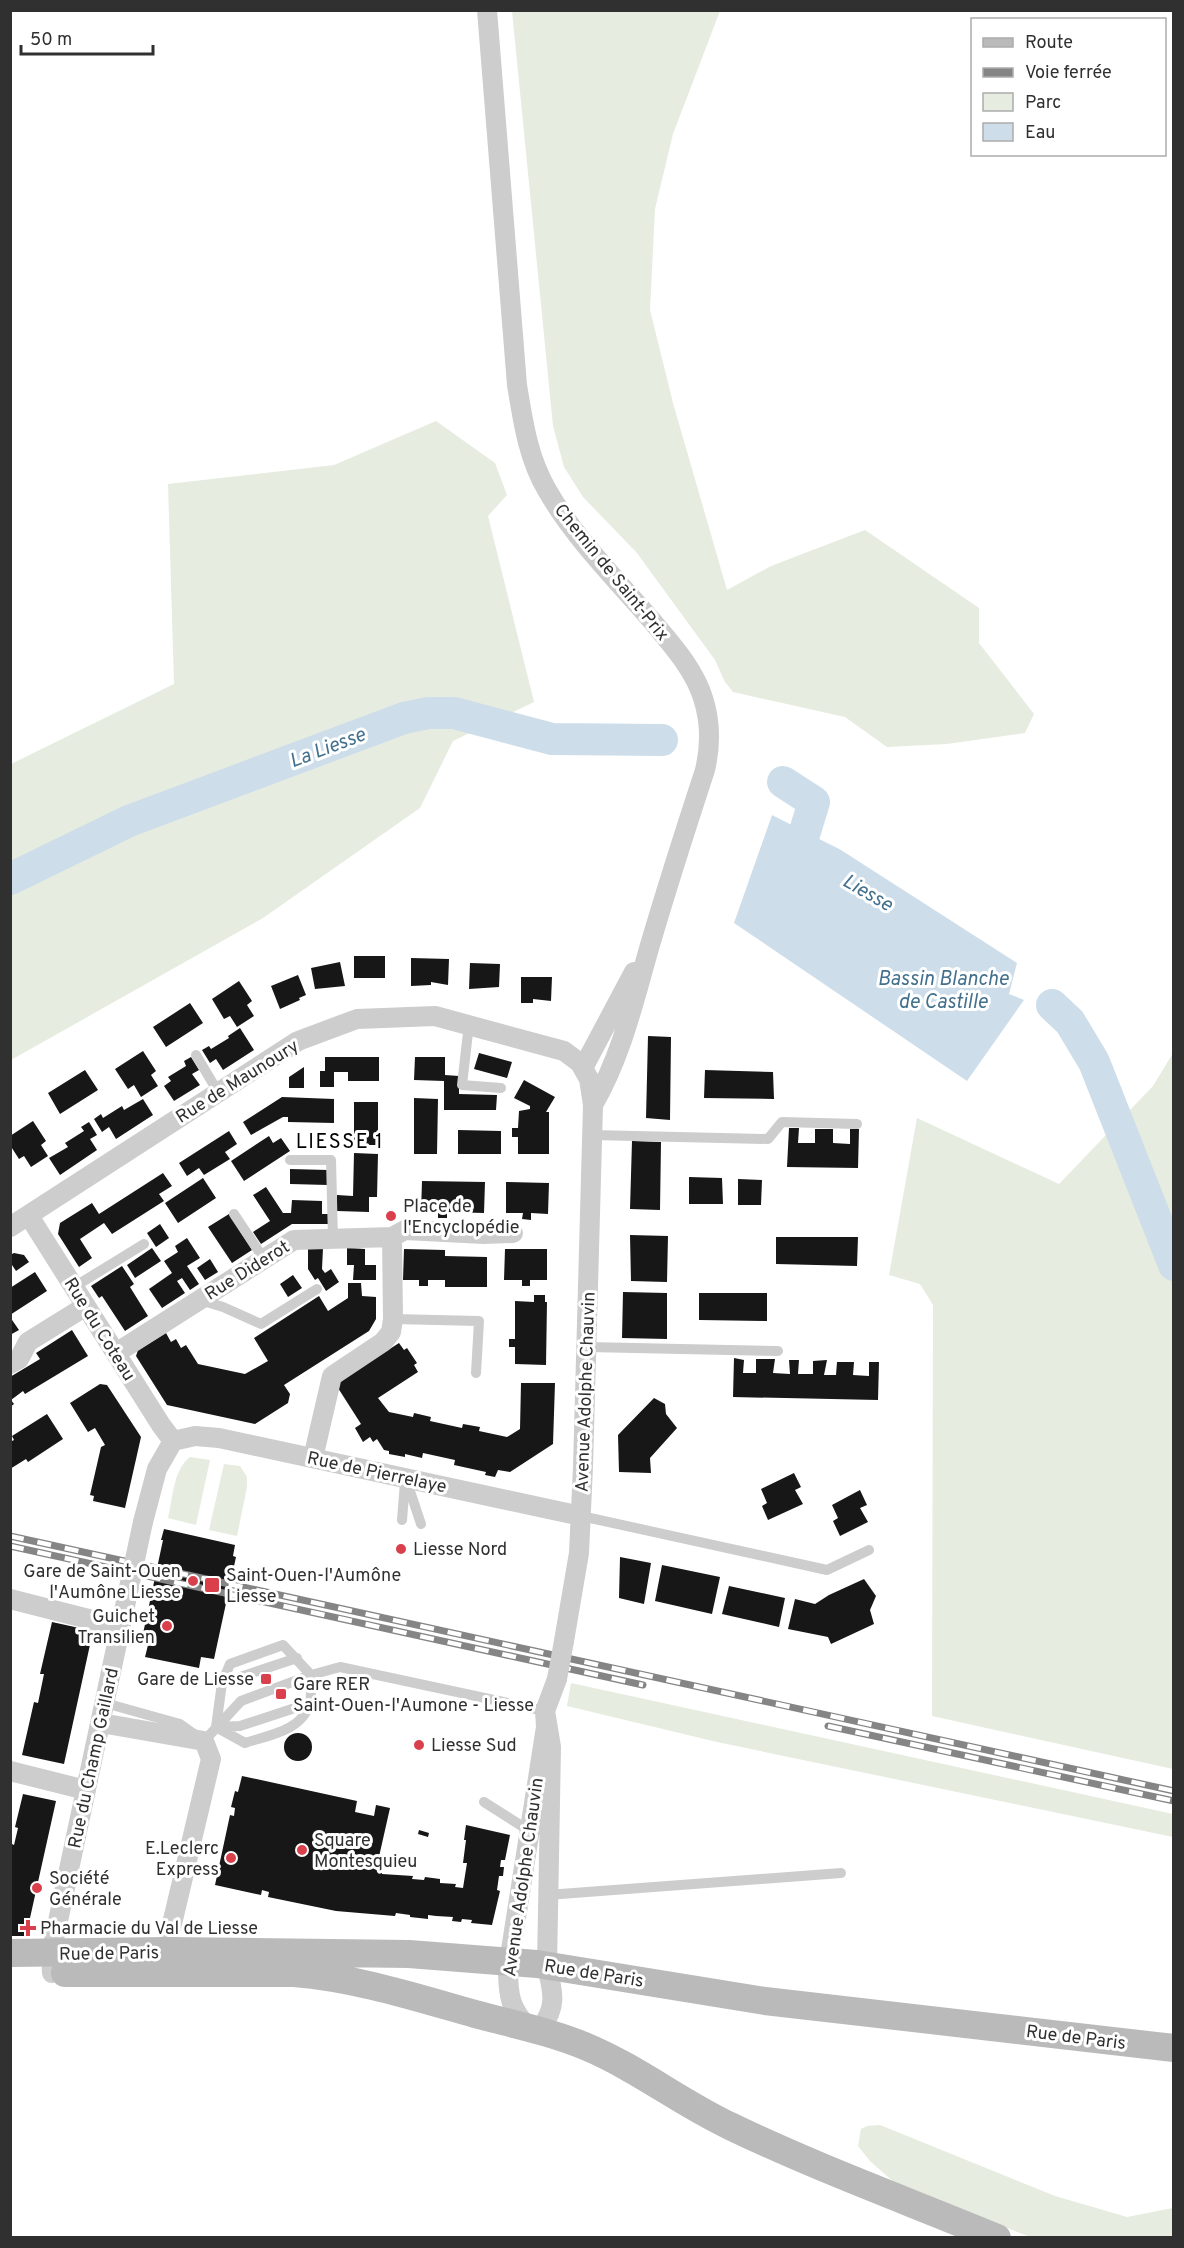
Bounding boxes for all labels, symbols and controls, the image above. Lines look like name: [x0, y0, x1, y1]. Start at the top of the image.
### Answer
scale bar: [21, 18, 153, 56]
legend: [971, 18, 1166, 156]
text: 50 m: [30, 29, 72, 52]
text: Route: [1025, 32, 1073, 55]
text: Voie ferrée: [1025, 62, 1112, 85]
text: Parc: [1025, 92, 1061, 115]
text: Eau: [1025, 122, 1055, 145]
street label: Chemin de Saint-Prix: [548, 500, 673, 646]
water label: La Liesse: [286, 722, 370, 775]
water label: Liesse: [837, 869, 897, 919]
water label: Bassin Blanche de Castille: [877, 967, 1009, 1016]
street label: Rue de Maunoury: [172, 1035, 304, 1129]
district label: LIESSE 1: [296, 1130, 384, 1156]
place label: Place de l'Encyclopédie: [403, 1196, 519, 1240]
marker: Place de l'Encyclopédie: [384, 1209, 398, 1223]
street label: Rue Diderot: [201, 1236, 294, 1306]
street label: Rue du Coteau: [58, 1274, 140, 1386]
street label: Avenue Adolphe Chauvin: [572, 1291, 601, 1493]
street label: Rue de Pierrelaye: [305, 1447, 448, 1499]
place label: Liesse Nord: [413, 1539, 507, 1562]
marker: Liesse Nord: [394, 1542, 408, 1556]
place label: Gare de Saint-Ouen l'Aumône Liesse: [23, 1561, 181, 1605]
place label: Saint-Ouen-l'Aumône Liesse: [226, 1565, 401, 1609]
marker: Gare de Saint-Ouen l'Aumône Liesse: [186, 1574, 200, 1588]
marker: Saint-Ouen-l'Aumône Liesse: [203, 1576, 221, 1594]
place label: Guichet Transilien: [77, 1606, 155, 1650]
marker: Guichet Transilien: [160, 1619, 174, 1633]
street label: Rue du Champ Gaillard: [64, 1666, 125, 1851]
place label: Gare de Liesse: [137, 1669, 254, 1692]
marker: Gare de Liesse: [259, 1672, 273, 1686]
place label: Gare RER Saint-Ouen-l'Aumone - Liesse: [293, 1674, 534, 1718]
marker: Gare RER Saint-Ouen-l'Aumone - Liesse: [274, 1687, 288, 1701]
place label: Liesse Sud: [431, 1735, 517, 1758]
marker: Liesse Sud: [412, 1738, 426, 1752]
street label: Avenue Adolphe Chauvin: [499, 1776, 550, 1978]
place label: Square Montesquieu: [314, 1830, 417, 1874]
place label: E.Leclerc Express: [145, 1838, 219, 1882]
marker: Square Montesquieu: [295, 1843, 309, 1857]
marker: E.Leclerc Express: [224, 1851, 238, 1865]
place label: Société Générale: [49, 1868, 122, 1912]
marker: Société Générale: [30, 1881, 44, 1895]
place label: Pharmacie du Val de Liesse: [40, 1918, 258, 1941]
marker: Pharmacie du Val de Liesse: [21, 1921, 35, 1935]
street label: Rue de Paris: [59, 1942, 159, 1967]
street label: Rue de Paris: [542, 1955, 645, 1994]
street label: Rue de Paris: [1025, 2021, 1127, 2056]

